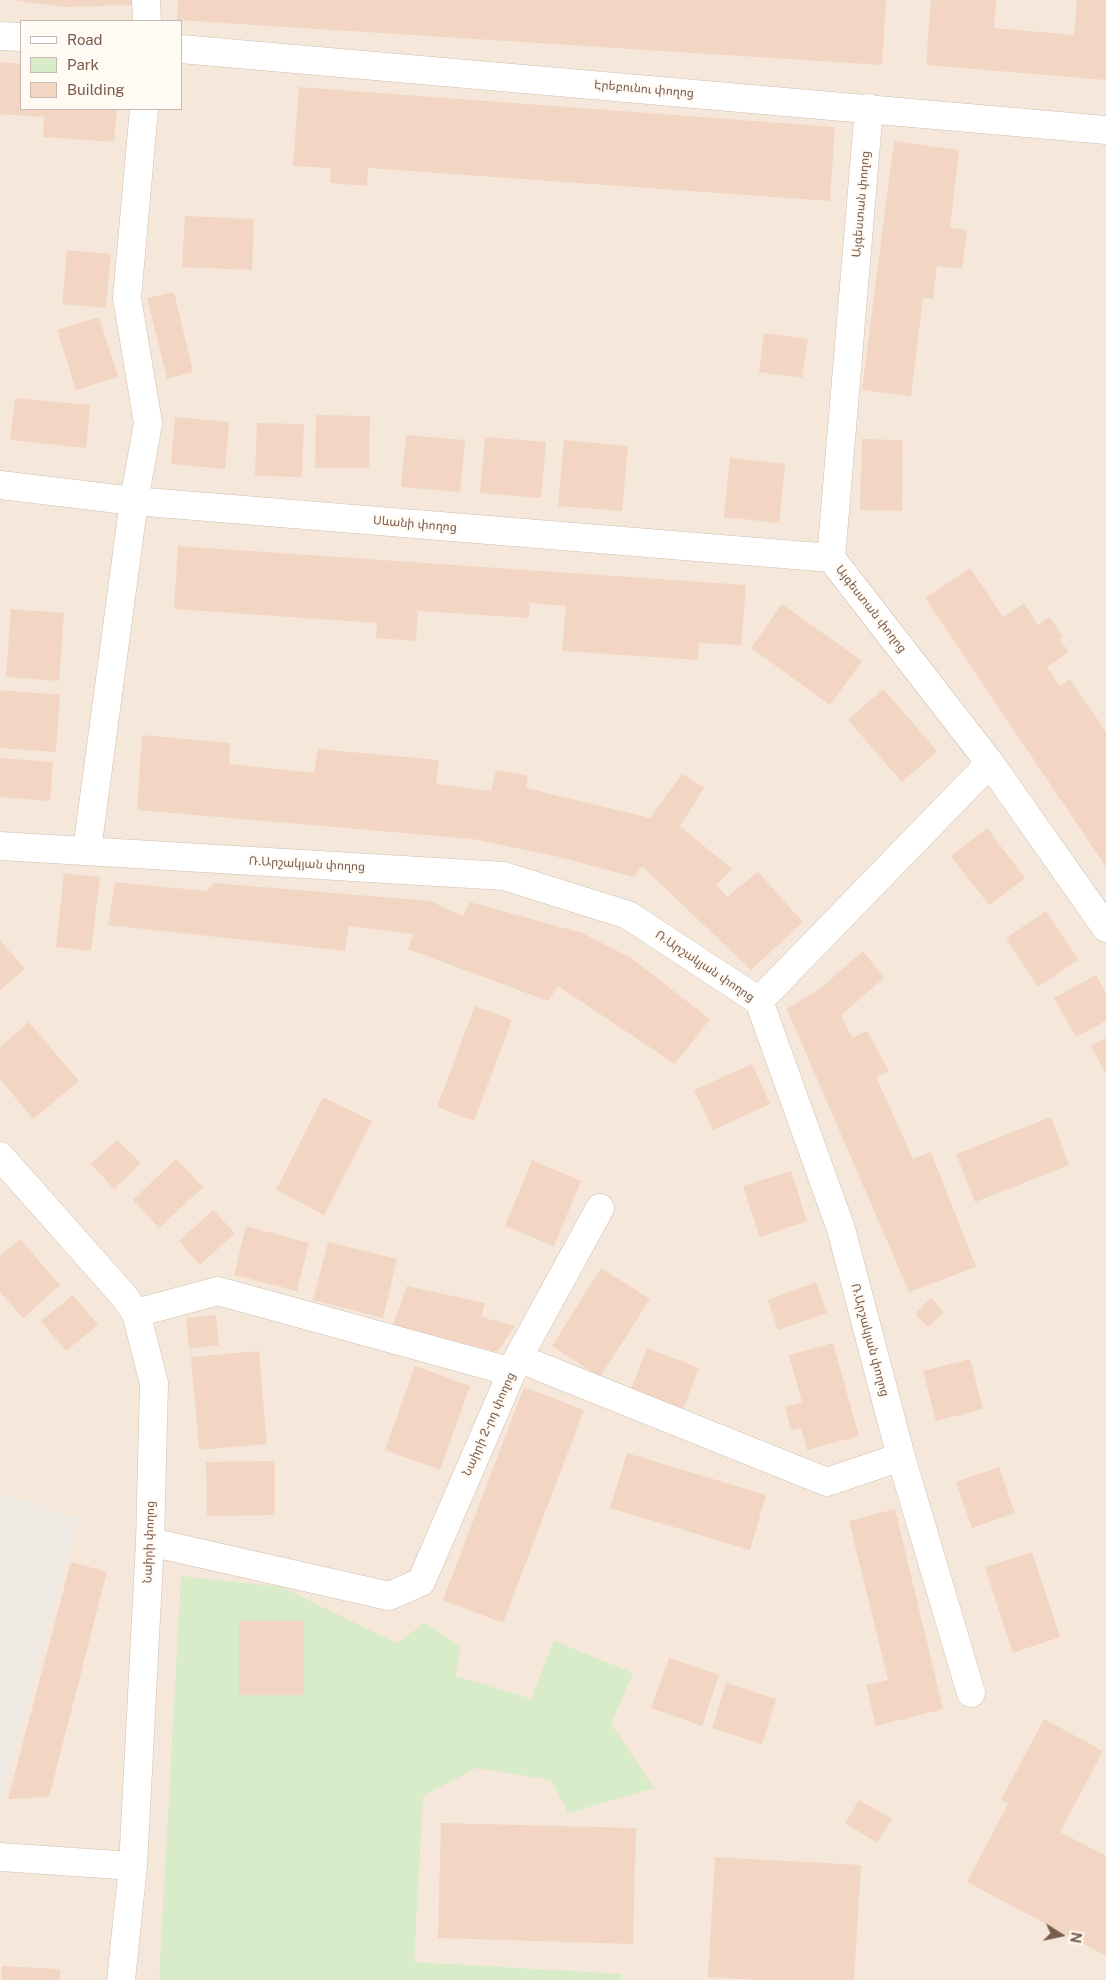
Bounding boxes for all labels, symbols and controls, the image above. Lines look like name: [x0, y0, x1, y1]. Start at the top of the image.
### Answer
legend: [20, 20, 182, 110]
text: Road: [67, 31, 103, 48]
text: Park: [67, 56, 99, 73]
street label: Էրեբունու փողոց: [593, 77, 695, 101]
text: Building: [67, 81, 125, 98]
street label: Այգեստան փողոց: [849, 150, 873, 258]
street label: Սևանի փողոց: [372, 513, 458, 535]
street label: Այգեստան փողոց: [832, 562, 910, 656]
street label: Ռ.Արշակյան փողոց: [248, 854, 366, 874]
street label: Ռ.Արշակյան փողոց: [653, 927, 757, 1005]
street label: Ռ.Արշակյան փողոց: [848, 1282, 892, 1398]
street label: Նաիրի 2-րդ փողոց: [460, 1370, 518, 1478]
street label: Նաիրի փողոց: [140, 1500, 158, 1584]
north arrow: [1036, 1910, 1086, 1960]
text: N: [1067, 1931, 1085, 1944]

